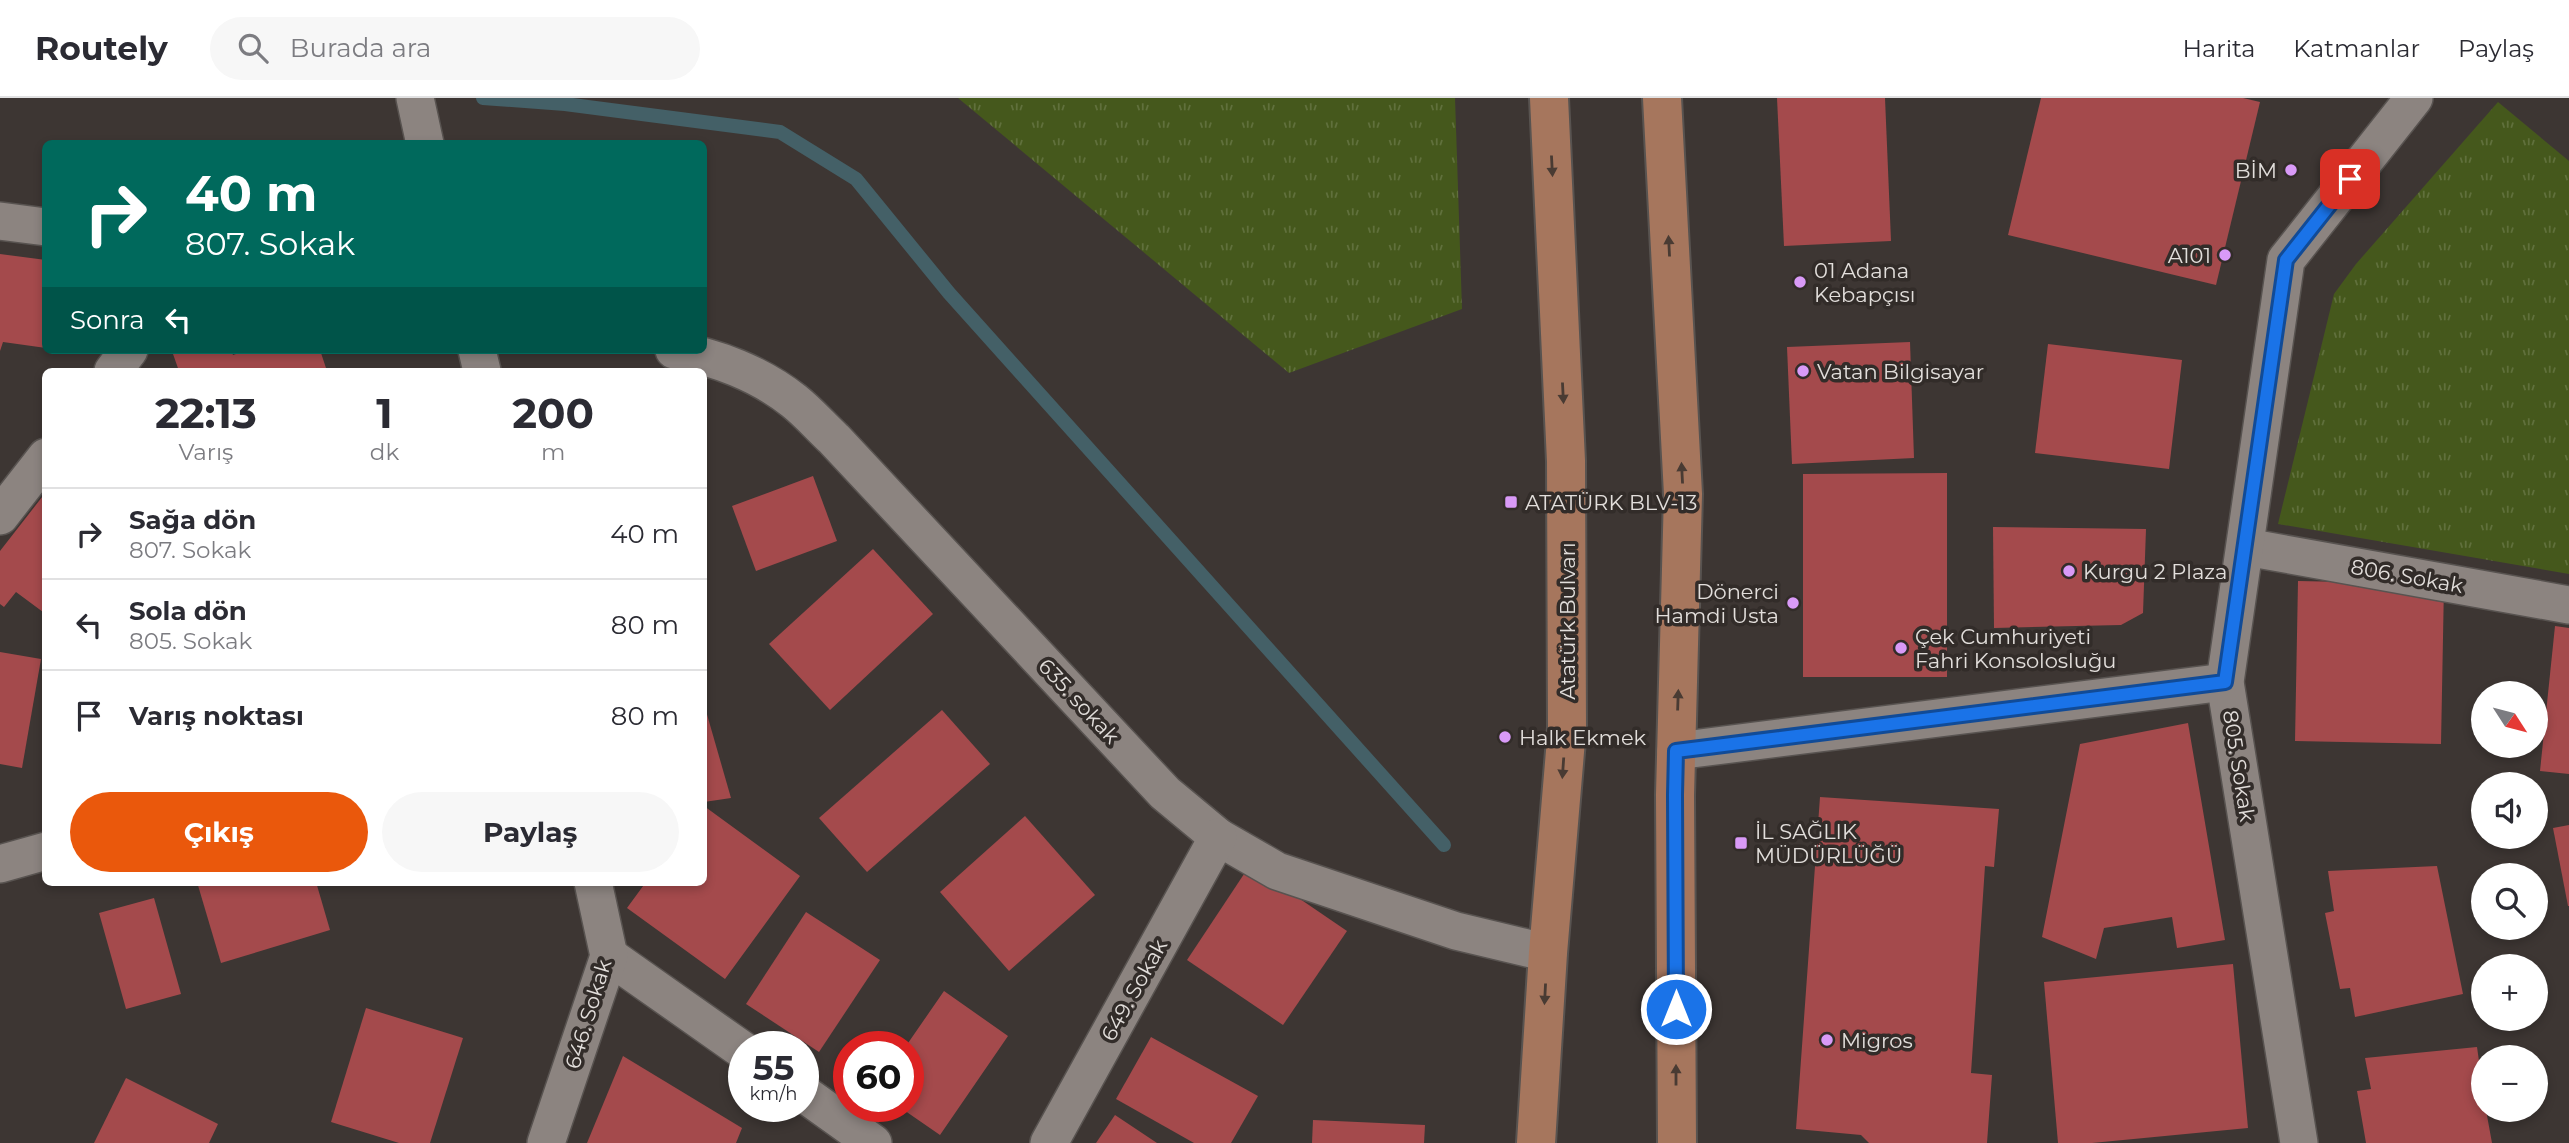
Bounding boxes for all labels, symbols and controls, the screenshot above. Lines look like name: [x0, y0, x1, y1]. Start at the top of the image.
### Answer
search box: [210, 17, 700, 80]
text: Routely: [35, 28, 168, 68]
icon: search: [234, 29, 272, 67]
text: Burada ara: [290, 32, 431, 64]
text: Harita: [2183, 34, 2255, 63]
text: Katmanlar: [2293, 34, 2420, 63]
text: Paylaş: [2458, 34, 2534, 63]
pin: [2320, 149, 2380, 209]
one-way arrow: [1547, 155, 1558, 177]
place label: BİM: [2235, 158, 2277, 183]
icon: arrive: [2331, 160, 2369, 198]
marker: BİM: [2283, 162, 2299, 178]
text: 40 m: [185, 164, 317, 223]
icon: right: [70, 168, 161, 259]
text: 807. Sokak: [185, 224, 355, 263]
one-way arrow: [1663, 235, 1674, 257]
place label: A101: [2168, 243, 2211, 268]
marker: A101: [2217, 247, 2233, 263]
place label: 01 Adana Kebapçısı: [1814, 258, 1915, 307]
marker: 01 Adana Kebapçısı: [1792, 274, 1808, 290]
icon: left: [159, 301, 197, 339]
text: Sonra: [70, 304, 145, 336]
place label: Vatan Bilgisayar: [1817, 359, 1984, 384]
marker: Vatan Bilgisayar: [1795, 363, 1811, 379]
one-way arrow: [1558, 383, 1569, 405]
text: 22:13: [155, 387, 257, 439]
text: 1: [376, 387, 393, 439]
text: 200: [512, 387, 594, 439]
text: Varış: [179, 438, 233, 466]
text: dk: [370, 438, 399, 466]
text: m: [541, 438, 565, 466]
one-way arrow: [1676, 462, 1687, 484]
place label: ATATÜRK BLV-13: [1525, 490, 1697, 515]
marker: ATATÜRK BLV-13: [1503, 494, 1519, 510]
text: Sağa dön: [129, 504, 256, 536]
icon: right: [70, 515, 108, 553]
text: 40 m: [610, 518, 679, 550]
text: 807. Sokak: [129, 536, 251, 564]
street label: Atatürk Bulvarı: [1555, 542, 1580, 700]
street label: 806. Sokak: [2349, 554, 2466, 598]
place label: Kurgu 2 Plaza: [2083, 559, 2227, 584]
marker: Kurgu 2 Plaza: [2061, 563, 2077, 579]
place label: Dönerci Hamdi Usta: [1654, 579, 1779, 628]
text: Sola dön: [129, 595, 247, 627]
marker: Dönerci Hamdi Usta: [1785, 595, 1801, 611]
icon: left: [70, 606, 108, 644]
text: 80 m: [611, 609, 679, 641]
place label: Çek Cumhuriyeti Fahri Konsolosluğu: [1915, 624, 2116, 673]
text: 805. Sokak: [129, 627, 252, 655]
marker: Çek Cumhuriyeti Fahri Konsolosluğu: [1893, 640, 1909, 656]
street label: 635. sokak: [1033, 653, 1125, 749]
north arrow: [2471, 681, 2548, 758]
map controls: [2471, 681, 2548, 1122]
one-way arrow: [1672, 689, 1683, 711]
icon: arrive: [70, 697, 108, 735]
text: Varış noktası: [129, 700, 304, 732]
text: 80 m: [611, 700, 679, 732]
street label: 805. Sokak: [2218, 708, 2260, 824]
place label: Halk Ekmek: [1519, 725, 1647, 750]
marker: Halk Ekmek: [1497, 729, 1513, 745]
one-way arrow: [1558, 757, 1569, 779]
button: sound: [2471, 772, 2548, 849]
button: Çıkış: [70, 792, 368, 872]
button: Paylaş: [382, 792, 679, 872]
place label: İL SAĞLIK MÜDÜRLÜĞÜ: [1755, 819, 1902, 868]
marker: İL SAĞLIK MÜDÜRLÜĞÜ: [1733, 835, 1749, 851]
button: search: [2471, 863, 2548, 940]
street label: 649. Sokak: [1096, 934, 1172, 1045]
button: +: [2471, 954, 2548, 1031]
street label: 646. Sokak: [560, 956, 617, 1072]
position arrow: [1639, 972, 1713, 1046]
one-way arrow: [1539, 984, 1550, 1006]
place label: Migros: [1841, 1028, 1913, 1053]
speed limit sign: 60: [833, 1031, 924, 1122]
marker: Migros: [1819, 1032, 1835, 1048]
button: −: [2471, 1045, 2548, 1122]
text: 55: [753, 1046, 794, 1089]
one-way arrow: [1671, 1064, 1682, 1086]
text: km/h: [749, 1083, 798, 1105]

